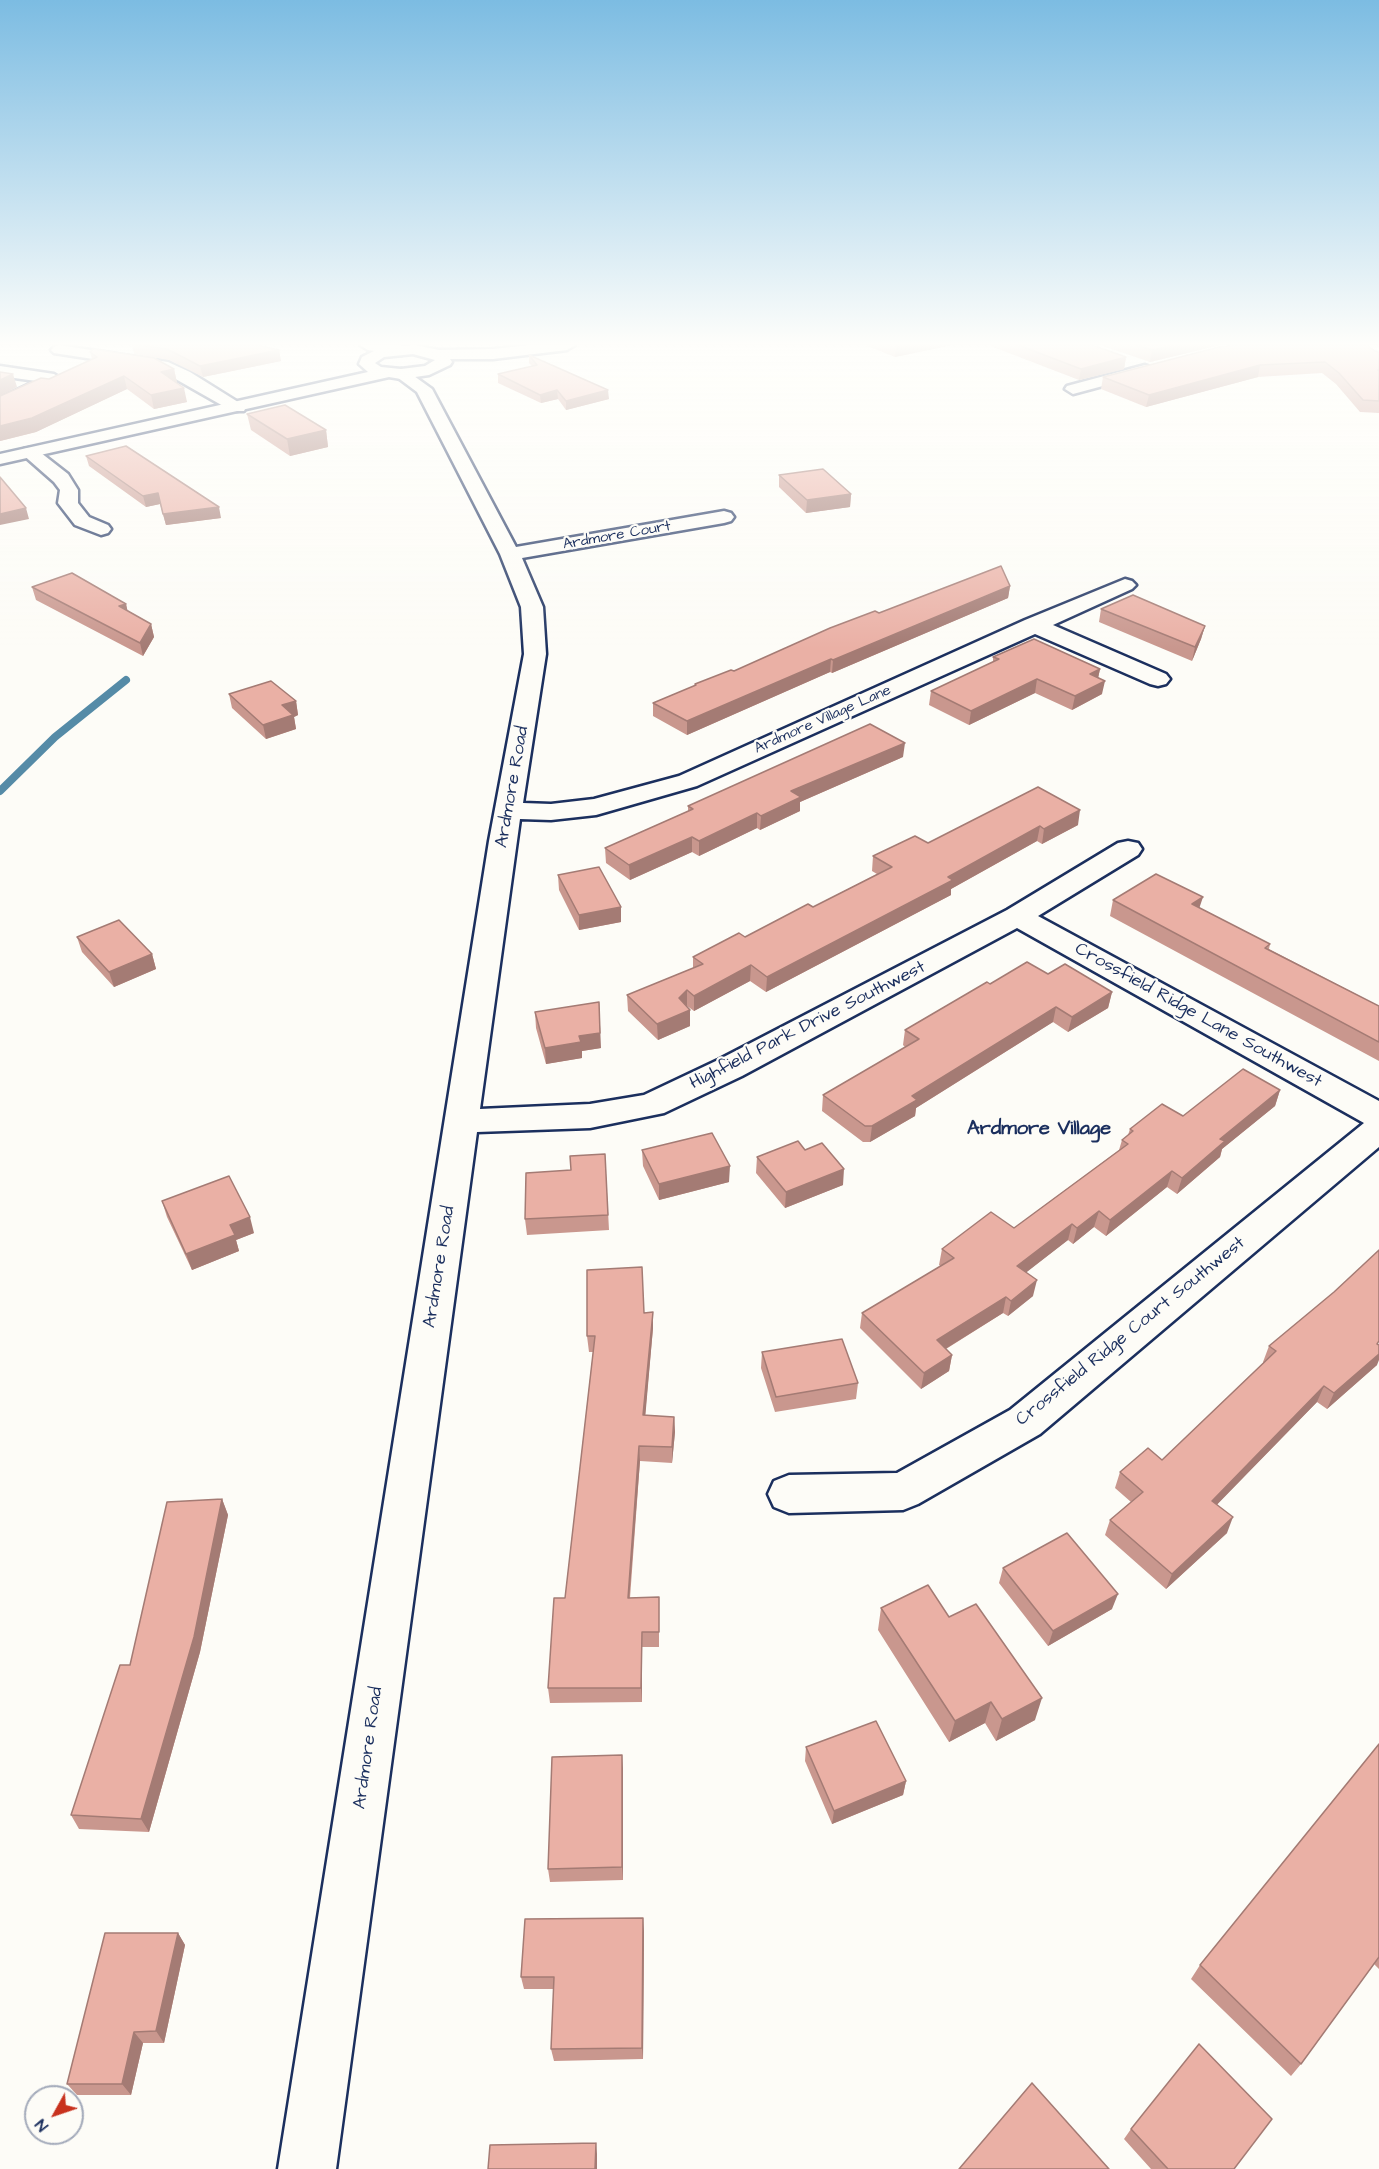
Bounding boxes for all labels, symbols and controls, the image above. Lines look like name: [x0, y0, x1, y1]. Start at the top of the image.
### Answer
street label: Ardmore Court: [562, 518, 672, 554]
street label: Ardmore Village Lane: [752, 682, 894, 758]
street label: Ardmore Road: [492, 725, 534, 849]
street label: Crossfield Ridge Lane Southwest: [1071, 939, 1325, 1093]
street label: Highfield Park Drive Southwest: [687, 957, 929, 1095]
district label: Ardmore Village: [967, 1118, 1111, 1142]
street label: Ardmore Road: [420, 1205, 460, 1329]
street label: Crossfield Ridge Court Southwest: [1012, 1233, 1250, 1431]
street label: Ardmore Road: [350, 1686, 388, 1810]
north arrow: [24, 2085, 84, 2145]
text: N: [30, 2114, 53, 2136]

